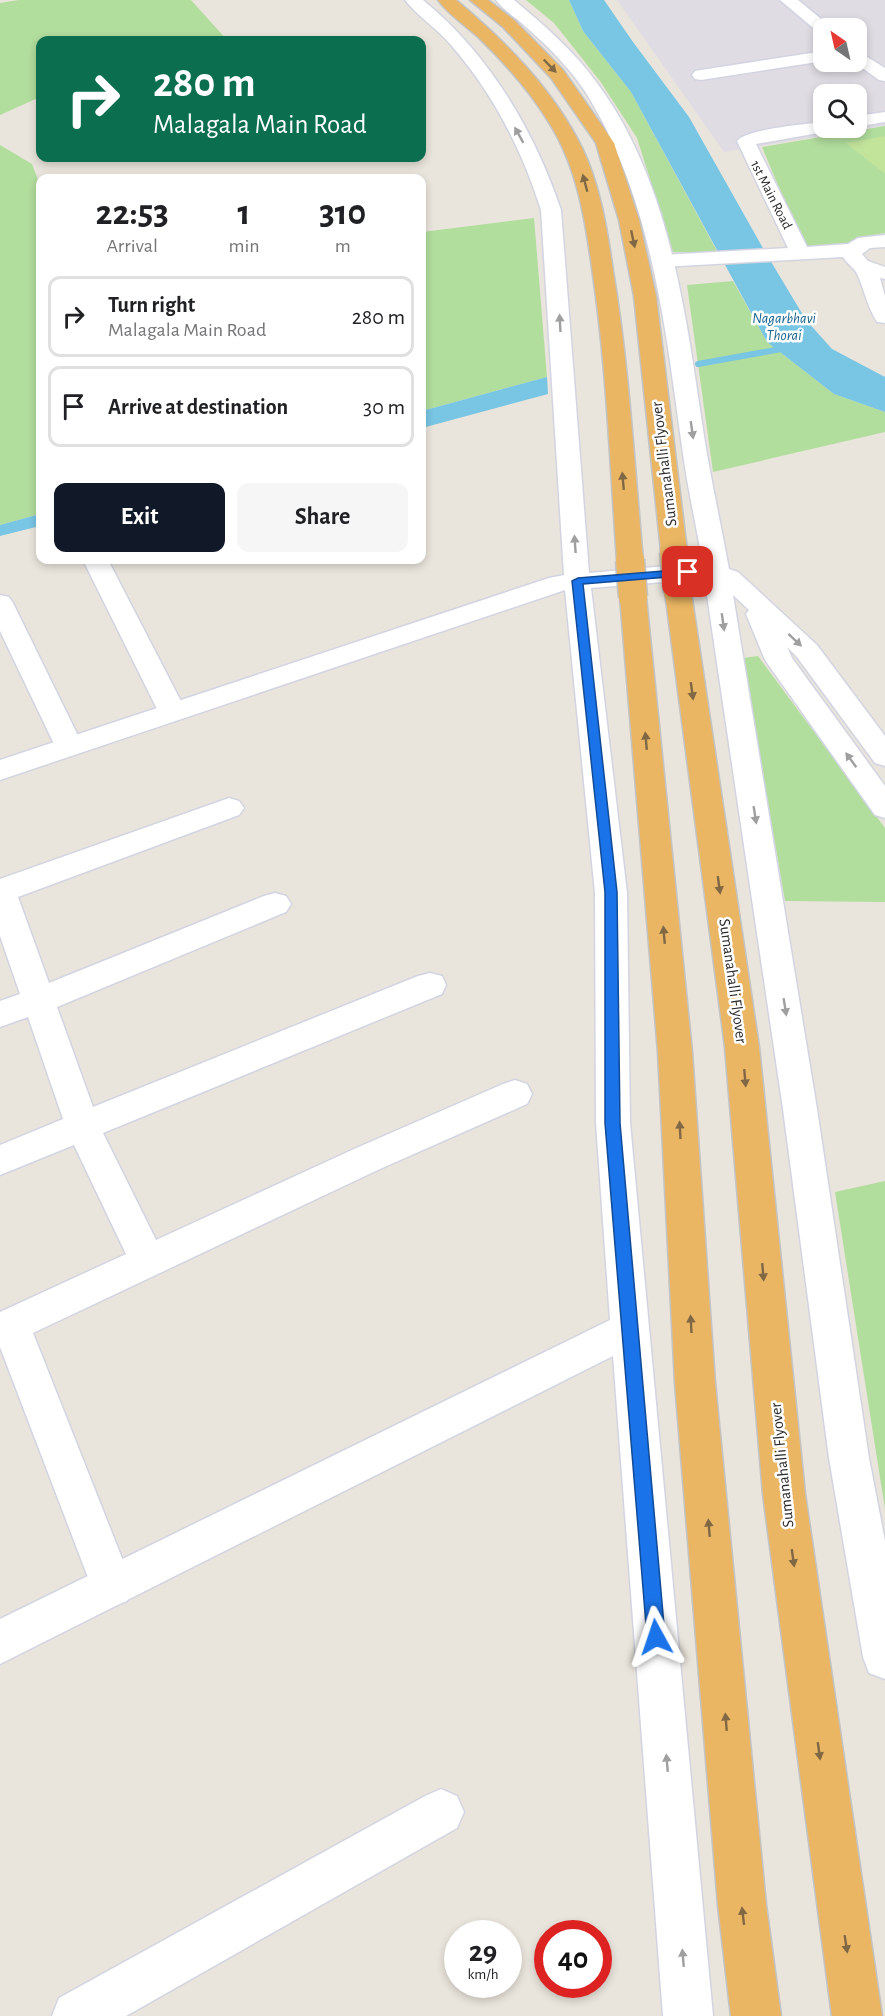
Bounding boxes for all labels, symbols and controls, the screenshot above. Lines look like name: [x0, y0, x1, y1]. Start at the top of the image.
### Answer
north arrow: [813, 18, 867, 72]
map controls: [813, 18, 867, 138]
one-way arrow: [542, 59, 556, 73]
icon: right: [54, 60, 132, 138]
text: 280 m: [153, 62, 256, 104]
button: search: [813, 84, 867, 138]
text: Malagala Main Road: [153, 111, 367, 138]
one-way arrow: [514, 127, 524, 144]
street label: 1st Main Road: [748, 158, 794, 232]
one-way arrow: [580, 174, 590, 192]
text: 22:53: [96, 195, 169, 231]
text: 1: [237, 195, 250, 231]
text: 310: [319, 195, 366, 231]
one-way arrow: [629, 230, 638, 249]
text: Arrival: [106, 236, 158, 256]
text: min: [228, 236, 260, 256]
text: m: [335, 236, 351, 256]
text: Turn right: [108, 294, 195, 316]
icon: right: [57, 300, 90, 333]
text: 280 m: [352, 306, 405, 328]
water label: Nagarbhavi Thorai: [752, 311, 816, 343]
one-way arrow: [555, 313, 564, 332]
text: Malagala Main Road: [108, 320, 266, 340]
icon: arrive: [57, 390, 90, 423]
text: Arrive at destination: [108, 396, 288, 418]
text: 30 m: [363, 396, 405, 418]
street label: Sumanahalli Flyover: [648, 400, 681, 527]
one-way arrow: [687, 421, 696, 440]
one-way arrow: [618, 471, 628, 490]
button: Exit: [54, 483, 225, 552]
button: Share: [237, 483, 408, 552]
one-way arrow: [570, 534, 579, 553]
pin: [662, 546, 713, 597]
icon: arrive: [671, 555, 704, 588]
one-way arrow: [719, 613, 728, 632]
one-way arrow: [788, 633, 803, 647]
one-way arrow: [688, 682, 697, 701]
one-way arrow: [641, 732, 651, 751]
one-way arrow: [846, 752, 857, 768]
one-way arrow: [751, 805, 760, 824]
one-way arrow: [715, 875, 724, 894]
street label: Sumanahalli Flyover: [715, 918, 750, 1045]
one-way arrow: [659, 926, 669, 945]
one-way arrow: [780, 998, 789, 1017]
one-way arrow: [740, 1068, 750, 1087]
one-way arrow: [675, 1120, 684, 1139]
one-way arrow: [758, 1263, 768, 1282]
one-way arrow: [687, 1315, 696, 1334]
street label: Sumanahalli Flyover: [767, 1401, 798, 1528]
one-way arrow: [704, 1518, 714, 1537]
one-way arrow: [788, 1548, 797, 1567]
position arrow: [624, 1605, 688, 1669]
one-way arrow: [721, 1713, 731, 1732]
one-way arrow: [814, 1741, 823, 1760]
one-way arrow: [662, 1754, 672, 1773]
one-way arrow: [739, 1907, 748, 1926]
speed limit sign: 40: [534, 1920, 612, 1998]
one-way arrow: [841, 1935, 850, 1954]
text: 29: [469, 1937, 497, 1967]
one-way arrow: [678, 1948, 688, 1967]
text: km/h: [468, 1967, 498, 1982]

